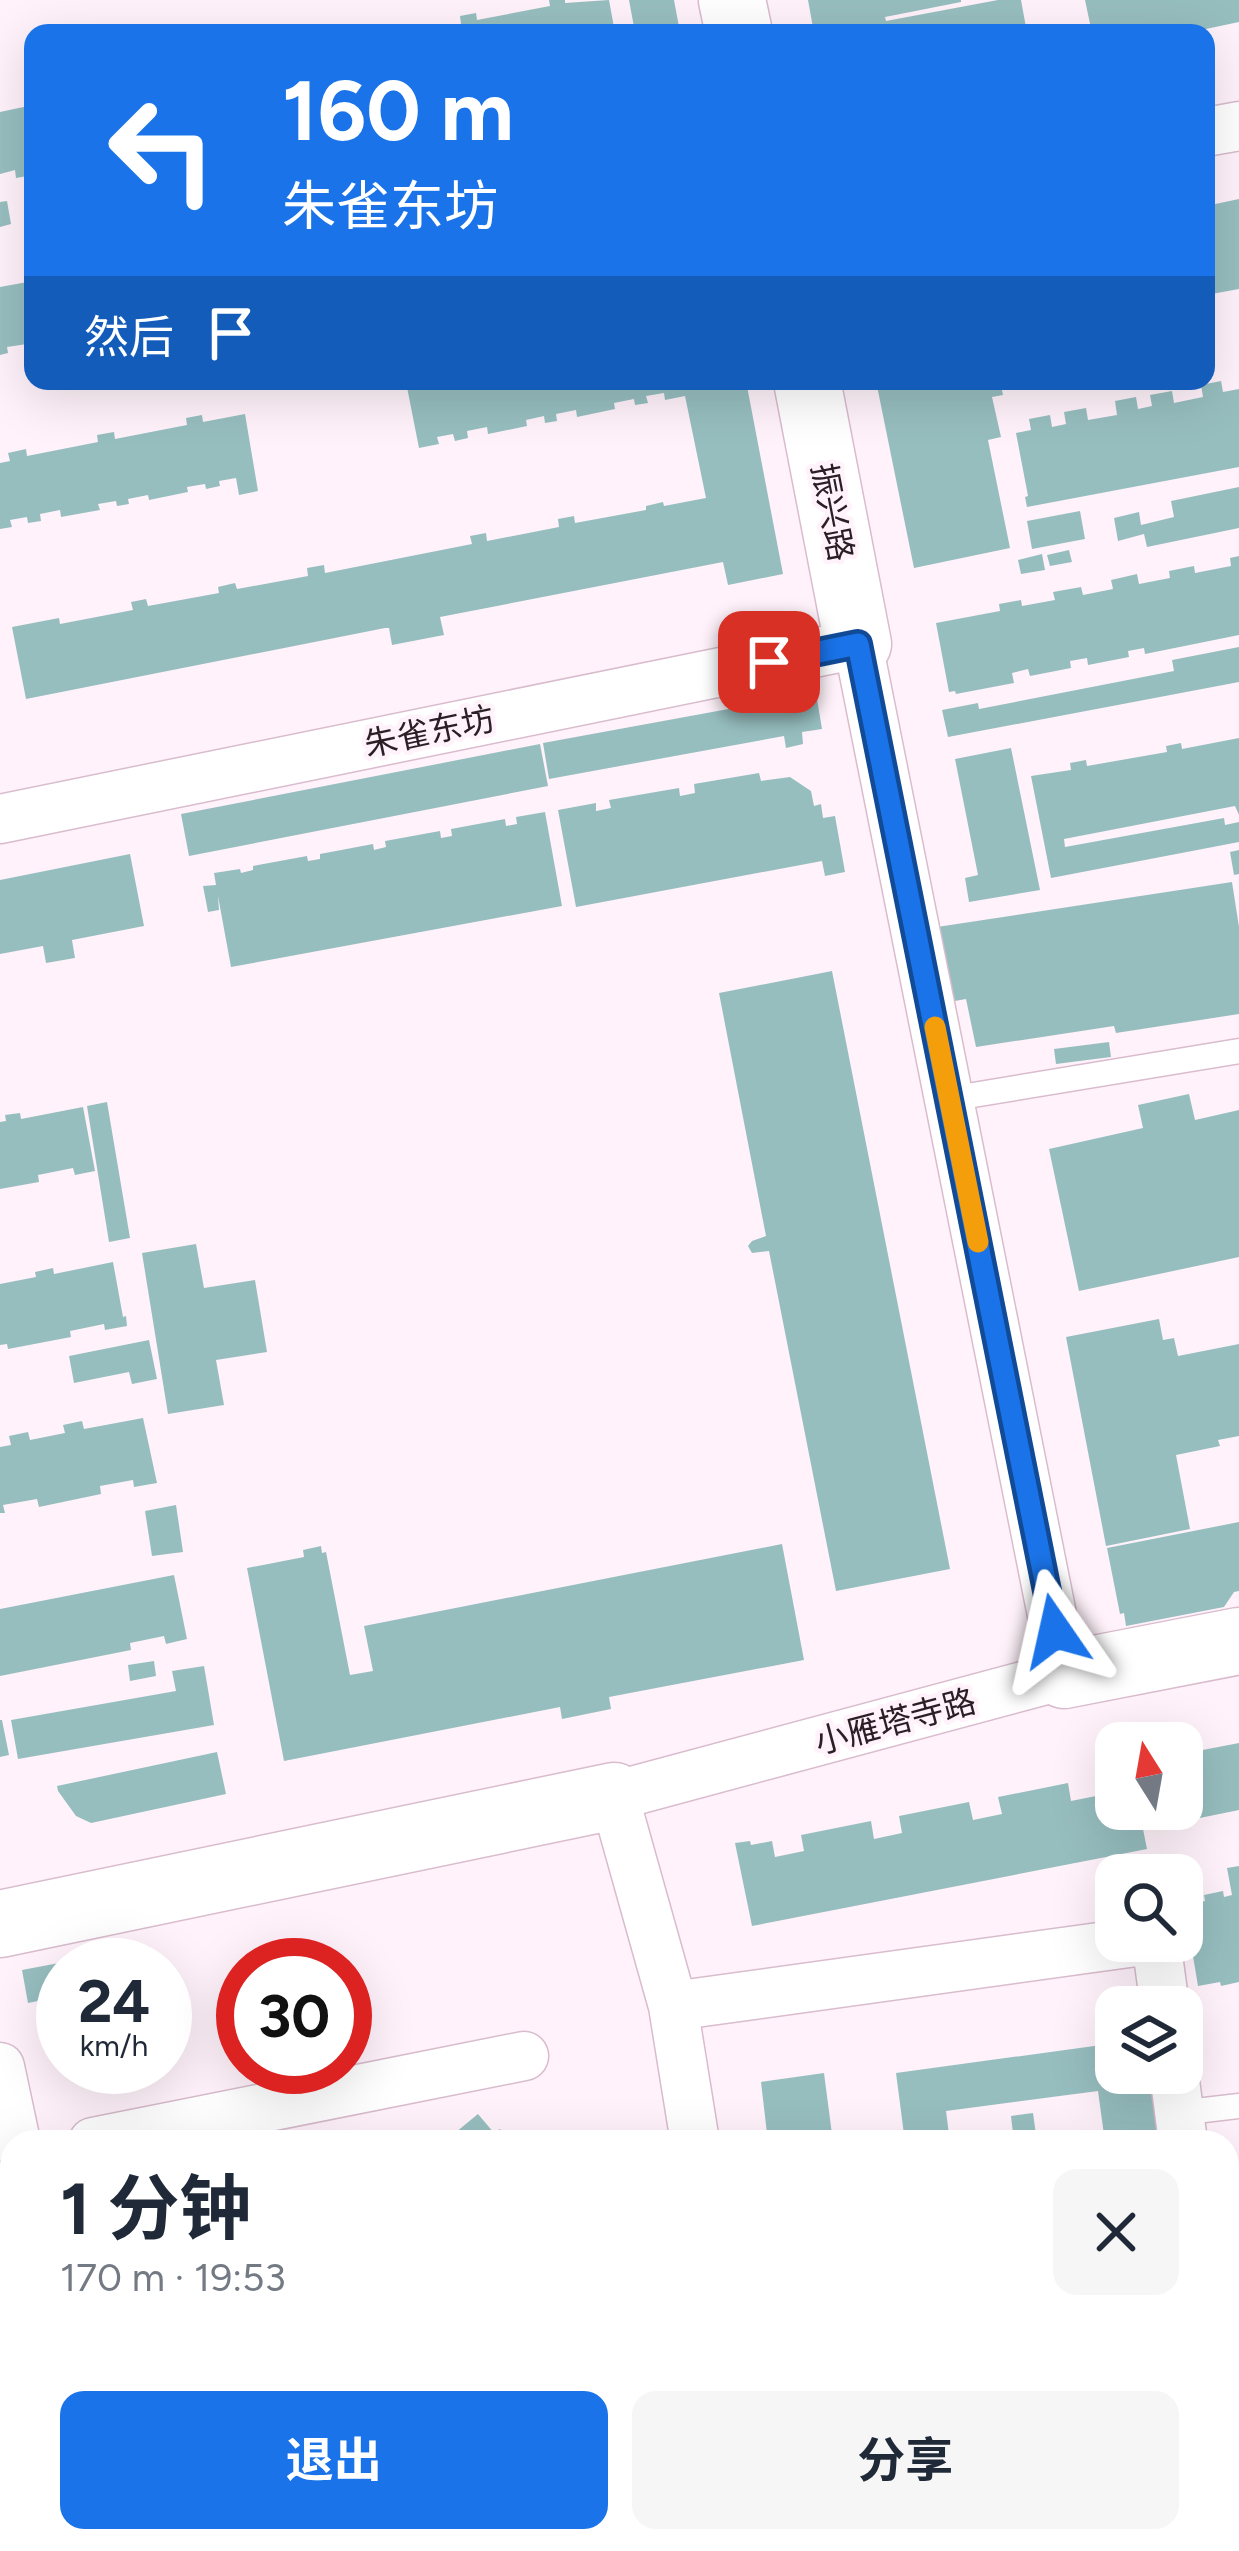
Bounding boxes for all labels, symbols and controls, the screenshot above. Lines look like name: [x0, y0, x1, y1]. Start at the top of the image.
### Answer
text: 160 m: [282, 60, 514, 161]
icon: left: [84, 72, 240, 228]
text: 朱雀东坊: [282, 174, 498, 239]
icon: arrive: [198, 300, 264, 366]
text: 然后: [84, 310, 174, 364]
street label: 振兴路: [804, 460, 861, 564]
pin: [718, 611, 820, 713]
icon: arrive: [736, 629, 802, 695]
street label: 朱雀东坊: [360, 699, 498, 764]
position arrow: [992, 1568, 1118, 1694]
street label: 小雁塔寺路: [810, 1681, 980, 1762]
north arrow: [1095, 1722, 1203, 1830]
map controls: [1095, 1722, 1203, 2094]
button: search: [1095, 1854, 1203, 1962]
speed limit sign: 30: [216, 1938, 372, 2094]
text: 24: [78, 1965, 150, 2037]
button: layers: [1095, 1986, 1203, 2094]
text: km/h: [80, 2027, 148, 2064]
text: 1 分钟: [60, 2166, 252, 2252]
button: close: [1053, 2169, 1179, 2295]
text: 170 m · 19:53: [60, 2254, 286, 2301]
button: 退出: [60, 2391, 608, 2529]
button: 分享: [632, 2391, 1179, 2529]

